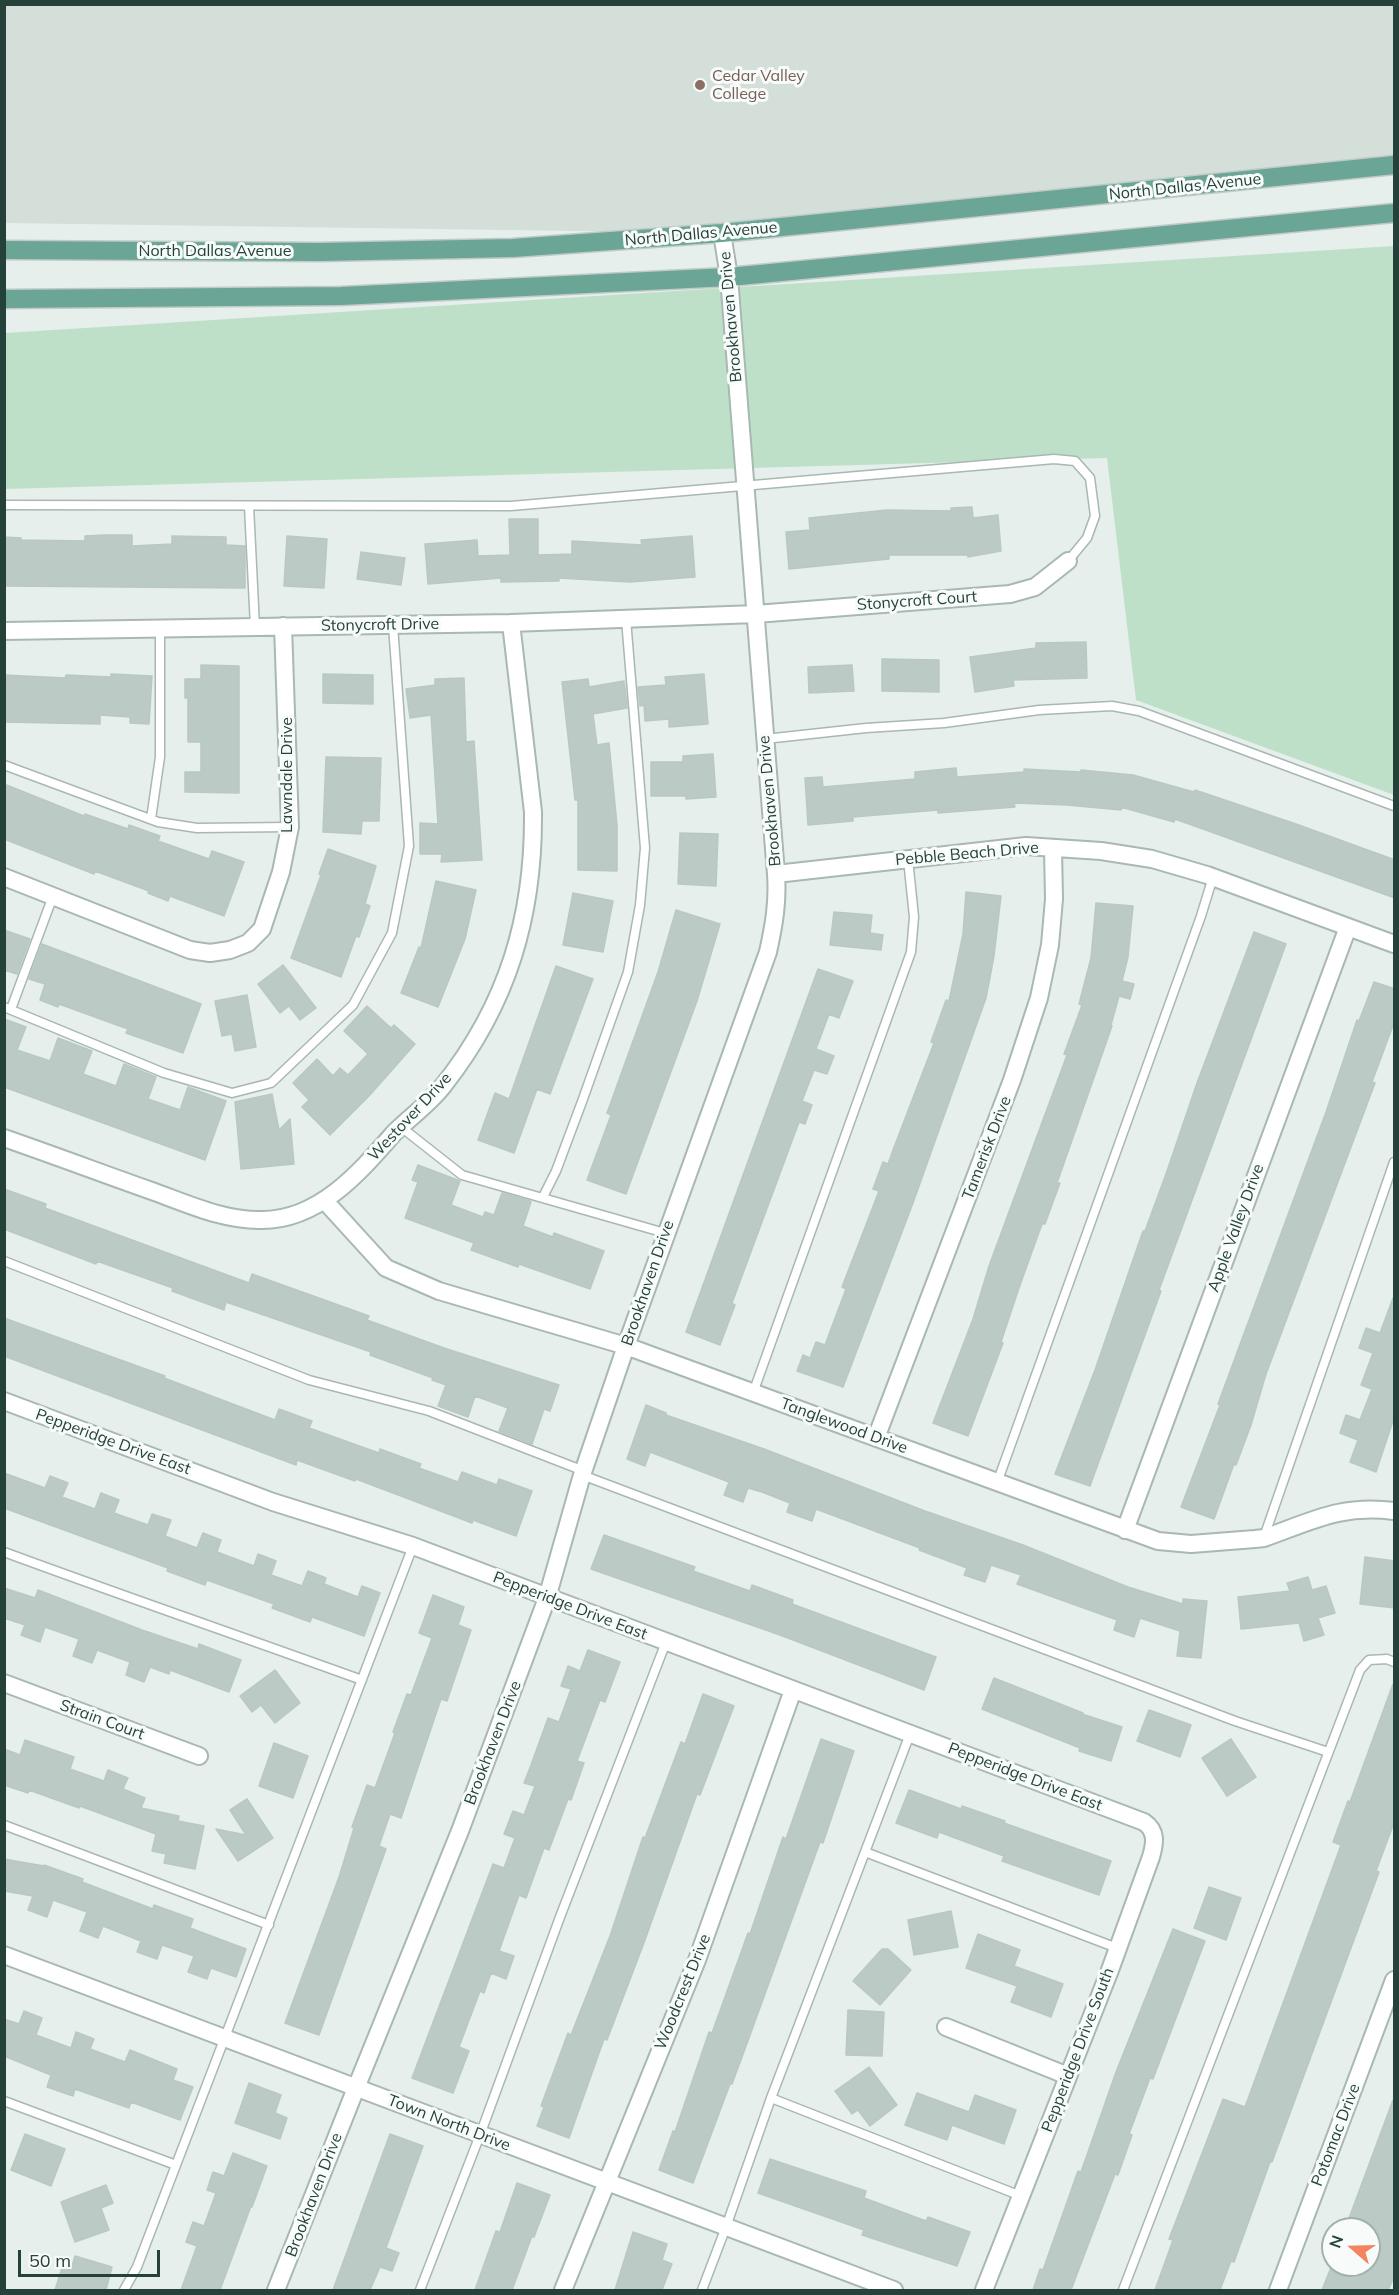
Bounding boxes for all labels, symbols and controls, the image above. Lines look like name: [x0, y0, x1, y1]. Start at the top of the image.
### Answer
place label: Cedar Valley College: [712, 66, 805, 104]
marker: Cedar Valley College: [693, 78, 707, 92]
street label: North Dallas Avenue: [1108, 169, 1262, 205]
street label: North Dallas Avenue: [624, 218, 778, 250]
street label: North Dallas Avenue: [138, 241, 292, 261]
street label: Brookhaven Drive: [716, 251, 746, 383]
street label: Stonycroft Court: [856, 587, 978, 615]
street label: Stonycroft Drive: [321, 614, 439, 636]
street label: Lawndale Drive: [277, 717, 297, 833]
street label: Brookhaven Drive: [755, 735, 785, 867]
street label: Pebble Beach Drive: [894, 838, 1040, 870]
street label: Westover Drive: [364, 1069, 456, 1165]
street label: Tamerisk Drive: [958, 1093, 1016, 1203]
street label: Apple Valley Drive: [1204, 1161, 1268, 1295]
street label: Brookhaven Drive: [618, 1218, 678, 1348]
street label: Tanglewood Drive: [778, 1394, 910, 1458]
street label: Pepperidge Drive East: [33, 1405, 193, 1479]
street label: Pepperidge Drive East: [490, 1568, 650, 1644]
street label: Brookhaven Drive: [461, 1678, 525, 1808]
street label: Strain Court: [57, 1696, 147, 1744]
street label: Pepperidge Drive East: [945, 1739, 1105, 1815]
street label: Woodcrest Drive: [651, 1931, 715, 2053]
street label: Pepperidge Drive South: [1038, 1965, 1118, 2135]
street label: Potomac Drive: [1308, 2081, 1364, 2189]
street label: Town North Drive: [385, 2091, 513, 2155]
street label: Brookhaven Drive: [282, 2130, 346, 2260]
north arrow: [1321, 2217, 1381, 2277]
text: N: [1324, 2232, 1347, 2251]
scale bar: [21, 2238, 164, 2276]
text: 50 m: [29, 2249, 71, 2272]

